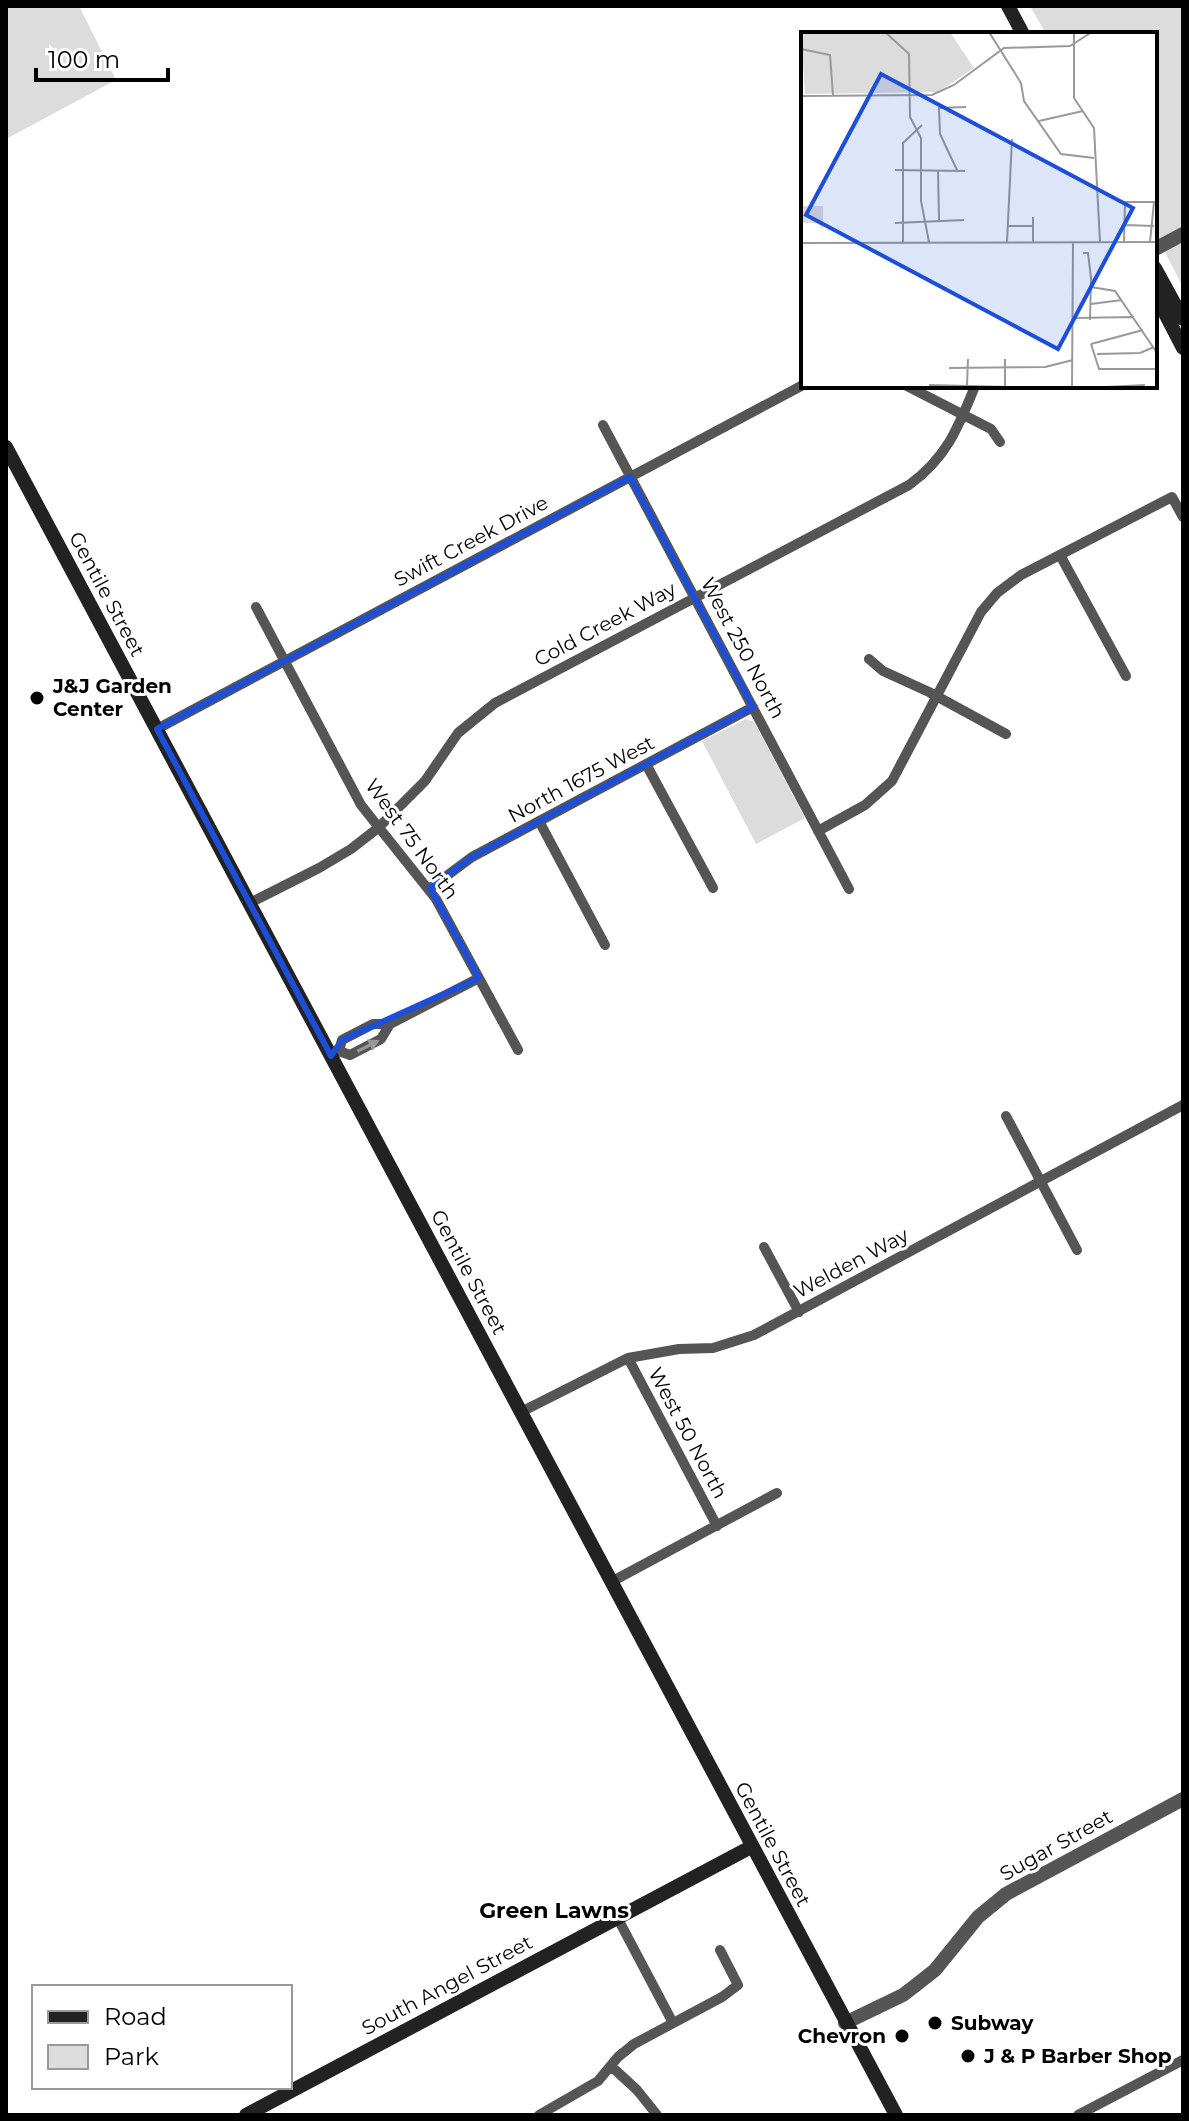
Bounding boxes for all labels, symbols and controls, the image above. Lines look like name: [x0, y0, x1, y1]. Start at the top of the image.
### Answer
scale bar: [36, 32, 168, 82]
inset map: [801, 32, 1157, 388]
text: 100 m: [48, 45, 120, 74]
street label: Swift Creek Drive: [390, 490, 552, 592]
street label: Gentile Street: [64, 528, 150, 660]
street label: West 250 North: [696, 573, 790, 723]
street label: Cold Creek Way: [530, 576, 680, 671]
place label: J&J Garden Center: [52, 674, 172, 721]
marker: J&J Garden Center: [28, 689, 46, 707]
street label: North 1675 West: [504, 730, 658, 828]
street label: West 75 North: [360, 774, 464, 904]
one-way arrow: [357, 1039, 380, 1053]
street label: Gentile Street: [426, 1206, 512, 1338]
street label: Welden Way: [790, 1223, 913, 1303]
street label: West 50 North: [643, 1363, 733, 1503]
street label: Gentile Street: [730, 1778, 816, 1910]
street label: Sugar Street: [996, 1804, 1116, 1886]
district label: Green Lawns: [479, 1897, 629, 1924]
street label: South Angel Street: [358, 1930, 536, 2040]
legend: [32, 1985, 292, 2089]
text: Road: [104, 2002, 167, 2031]
place label: Subway: [951, 2011, 1034, 2035]
marker: Subway: [926, 2014, 944, 2032]
place label: Chevron: [798, 2024, 886, 2048]
marker: Chevron: [893, 2027, 911, 2045]
text: Park: [104, 2042, 159, 2071]
place label: J & P Barber Shop: [983, 2044, 1172, 2068]
marker: J & P Barber Shop: [959, 2047, 977, 2065]

